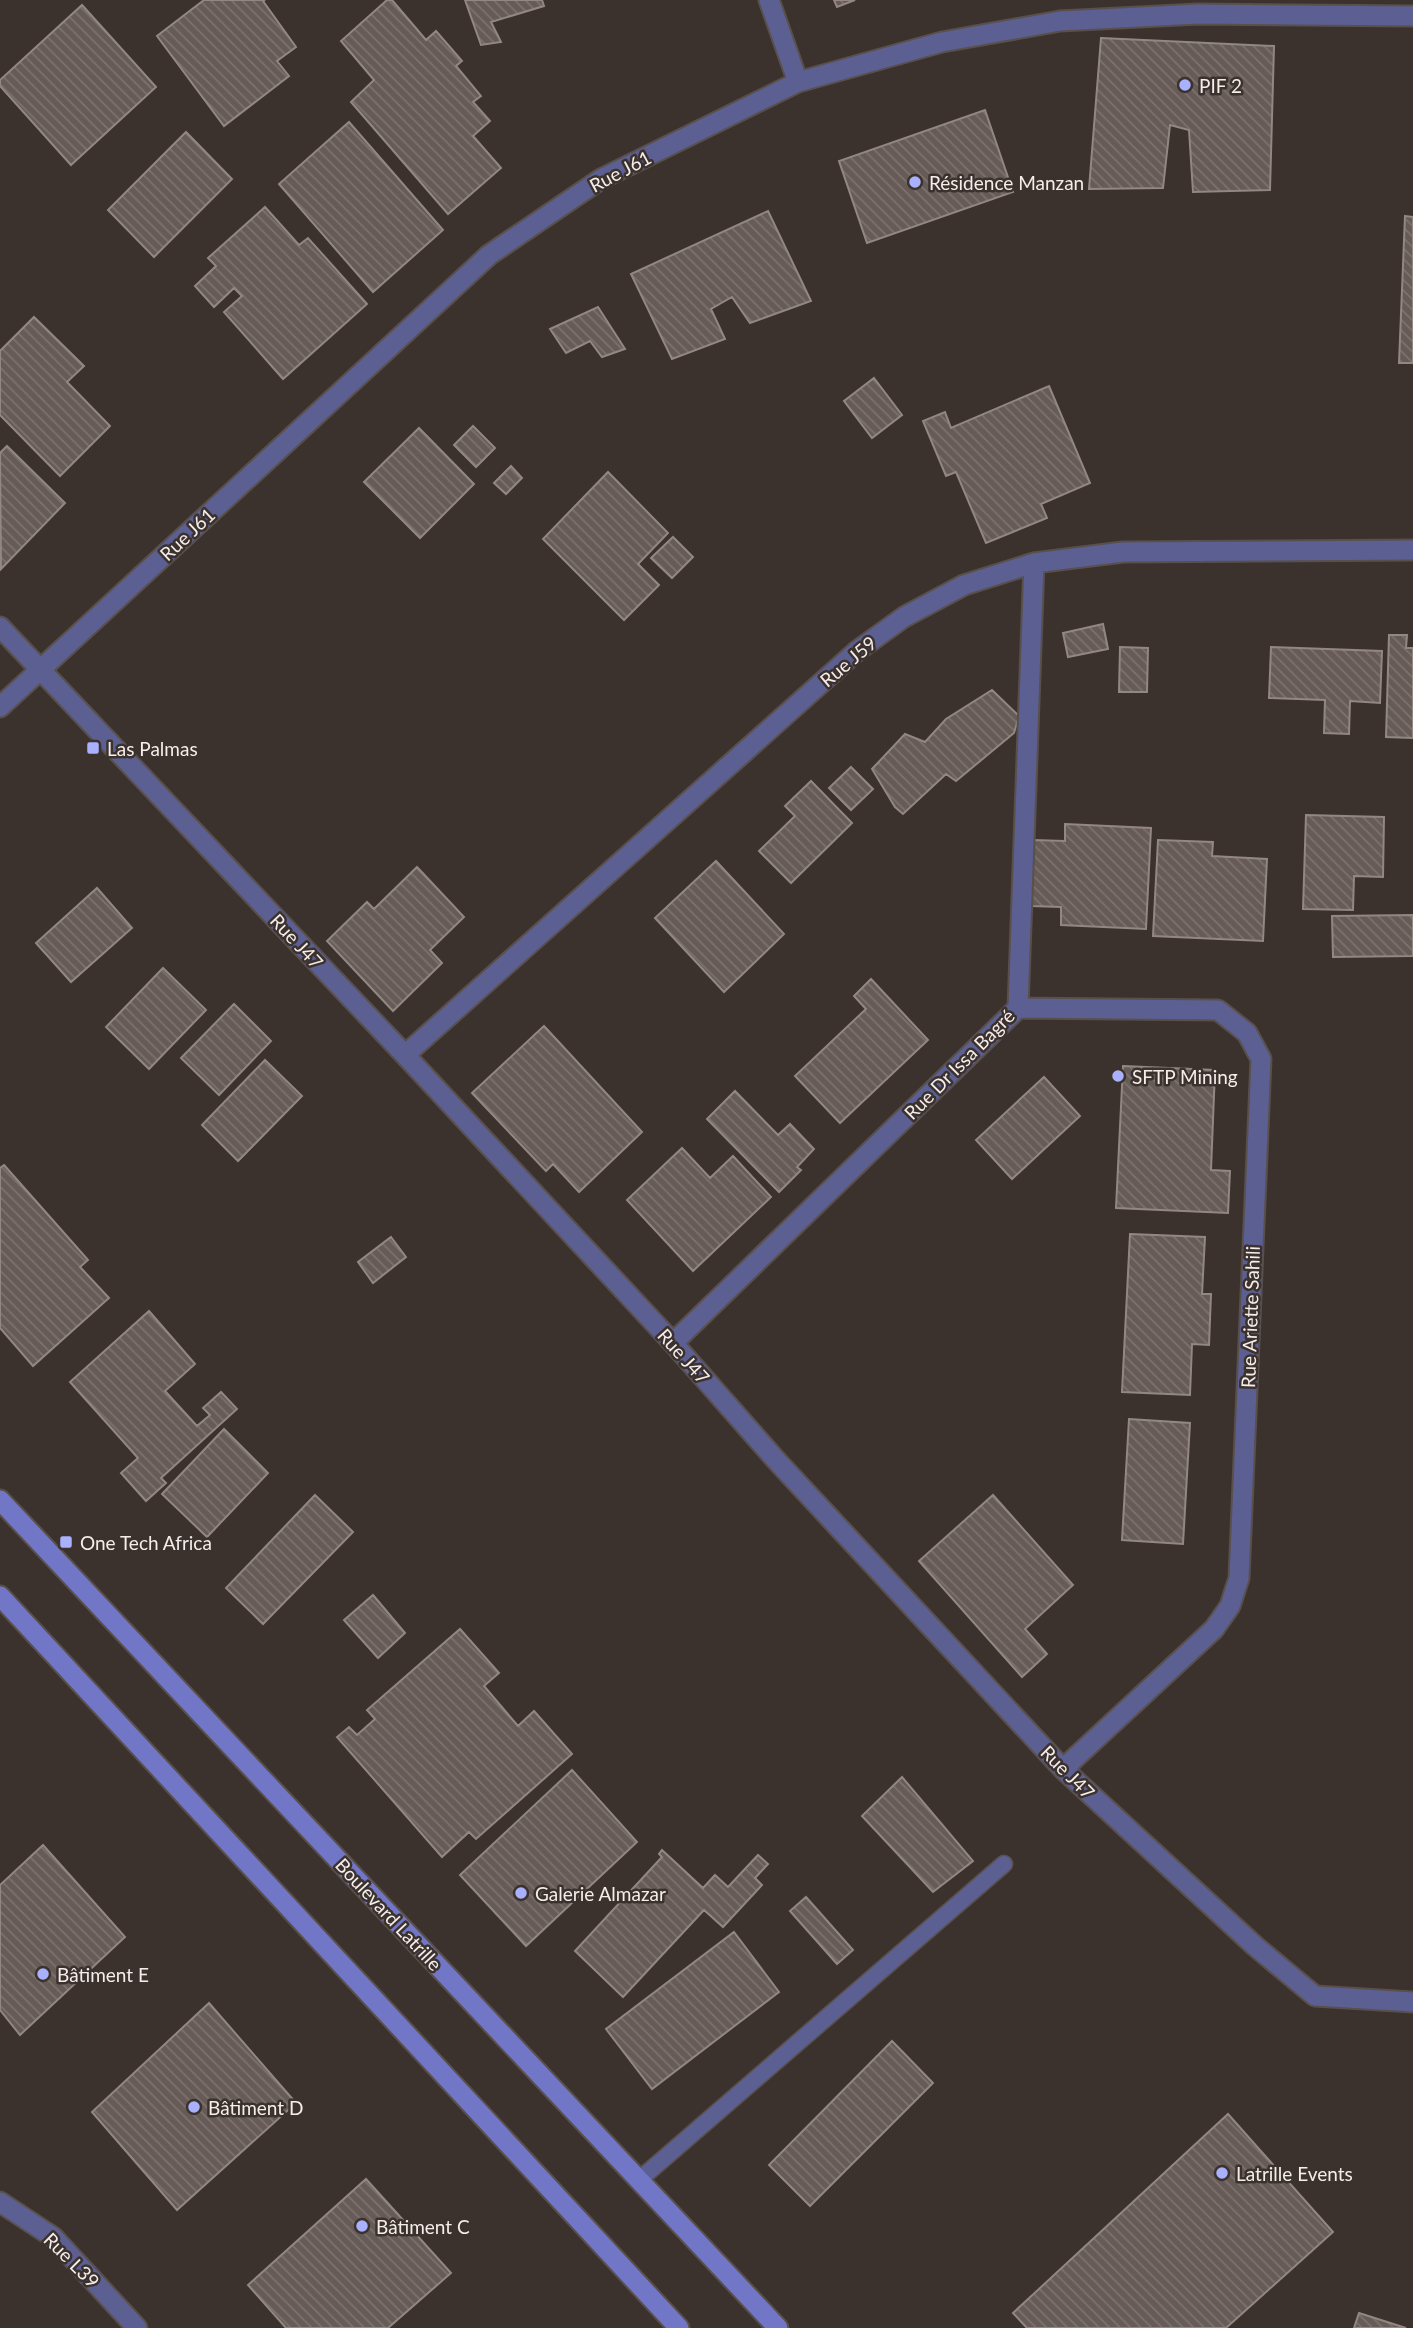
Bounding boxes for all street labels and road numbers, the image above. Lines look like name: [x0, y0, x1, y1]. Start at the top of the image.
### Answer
street label: Rue J61: [585, 145, 655, 197]
street label: Rue J61: [155, 503, 219, 565]
street label: Rue J59: [815, 631, 881, 691]
street label: Rue J47: [266, 909, 328, 973]
street label: Rue Dr Issa Bagré: [899, 1004, 1019, 1124]
street label: Rue Ariette Sahili: [1236, 1245, 1264, 1389]
street label: Rue J47: [653, 1324, 715, 1388]
street label: Rue J47: [1036, 1740, 1100, 1804]
street label: Boulevard Latrille: [331, 1853, 447, 1975]
street label: Rue L39: [40, 2228, 104, 2292]

